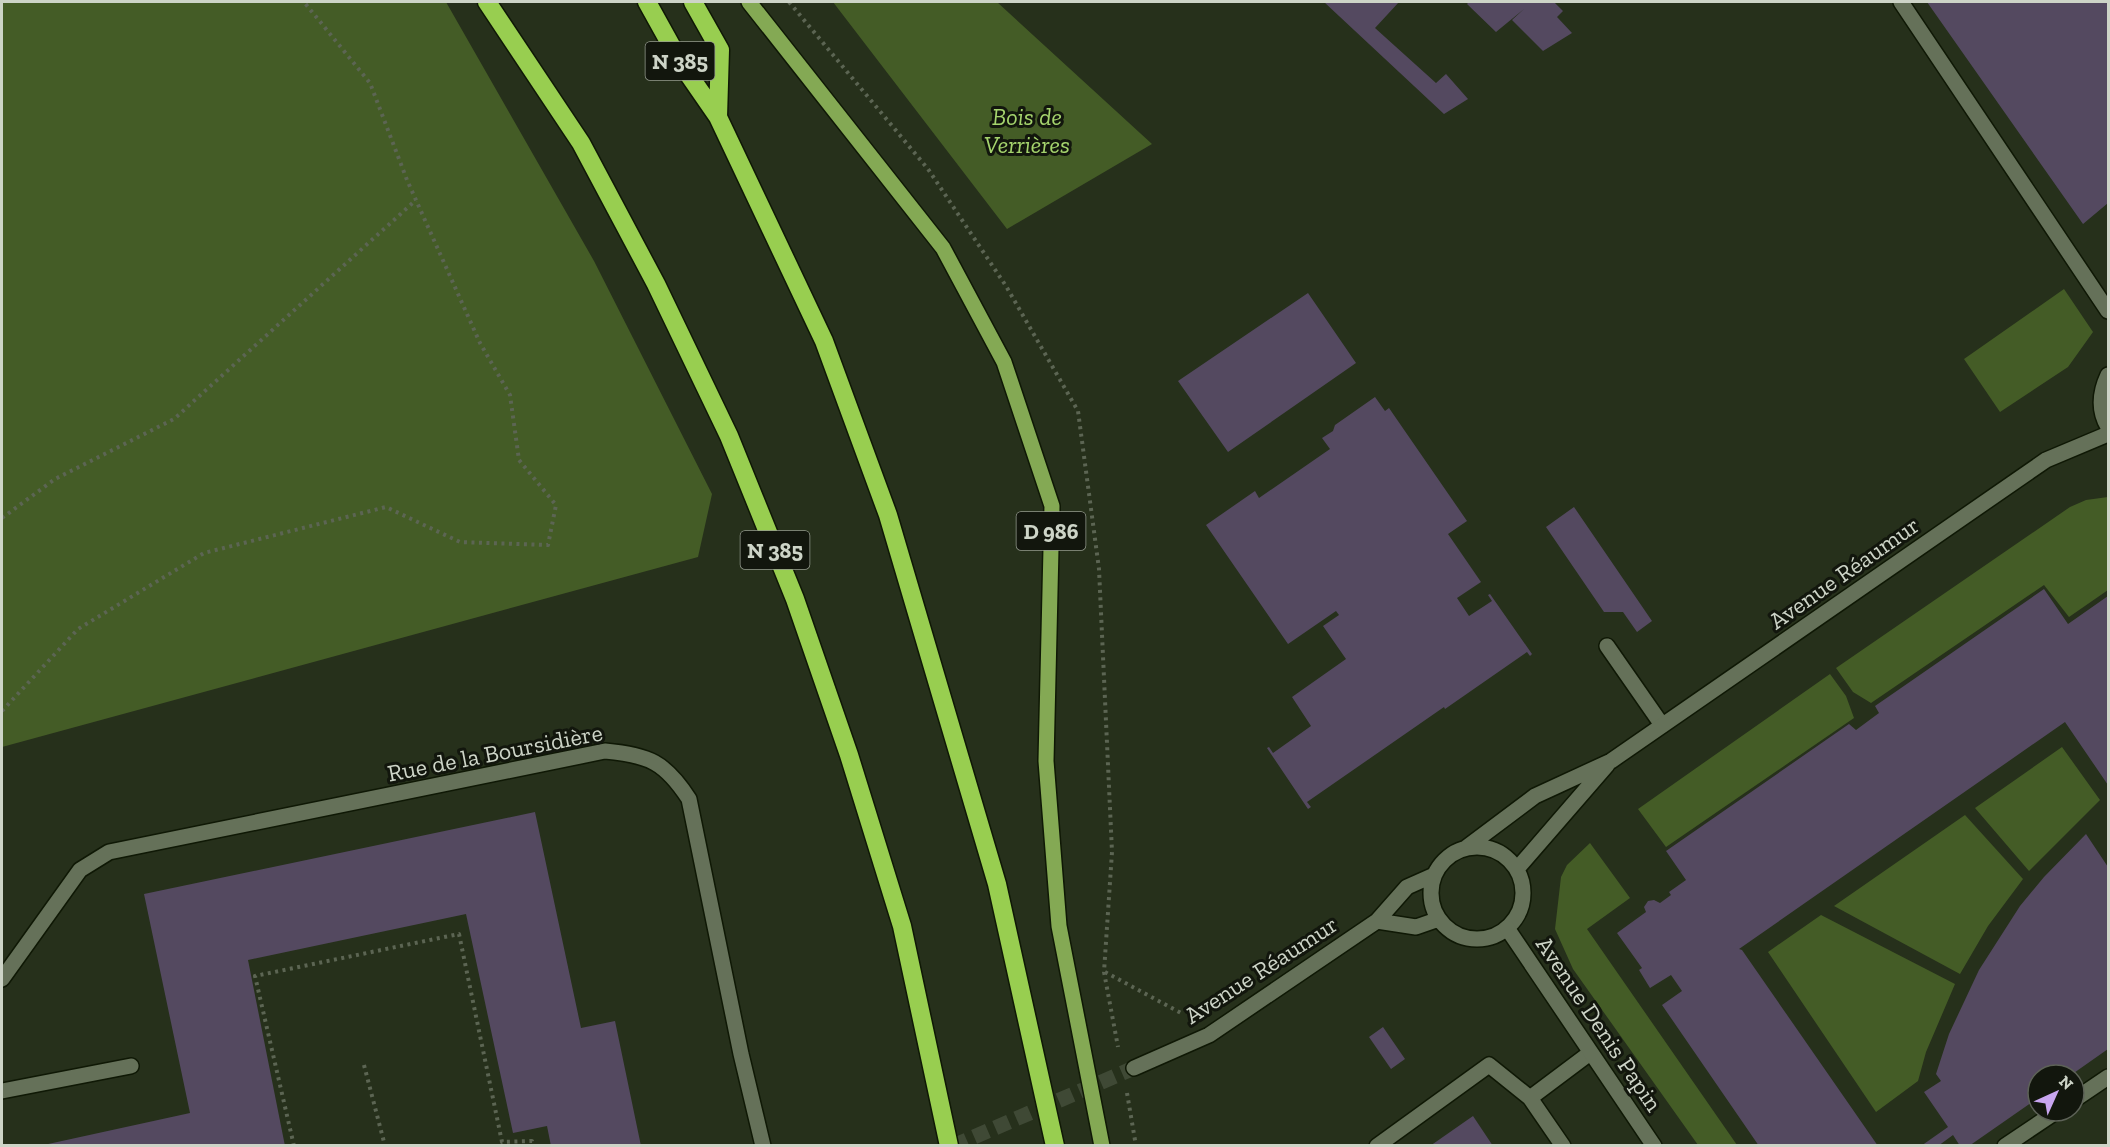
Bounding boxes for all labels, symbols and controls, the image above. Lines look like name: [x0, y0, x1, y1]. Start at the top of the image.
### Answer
road number: N 385: [646, 42, 714, 80]
park label: Bois de Verrières: [984, 102, 1070, 159]
street label: Avenue Réaumur: [1763, 510, 1924, 635]
road number: D 986: [1016, 512, 1086, 550]
road number: N 385: [740, 531, 810, 569]
street label: Rue de la Boursidière: [385, 717, 605, 788]
street label: Avenue Réaumur: [1179, 909, 1343, 1030]
street label: Avenue Denis Papin: [1530, 931, 1669, 1117]
north arrow: [2026, 1063, 2086, 1123]
text: N: [2055, 1072, 2077, 1094]

